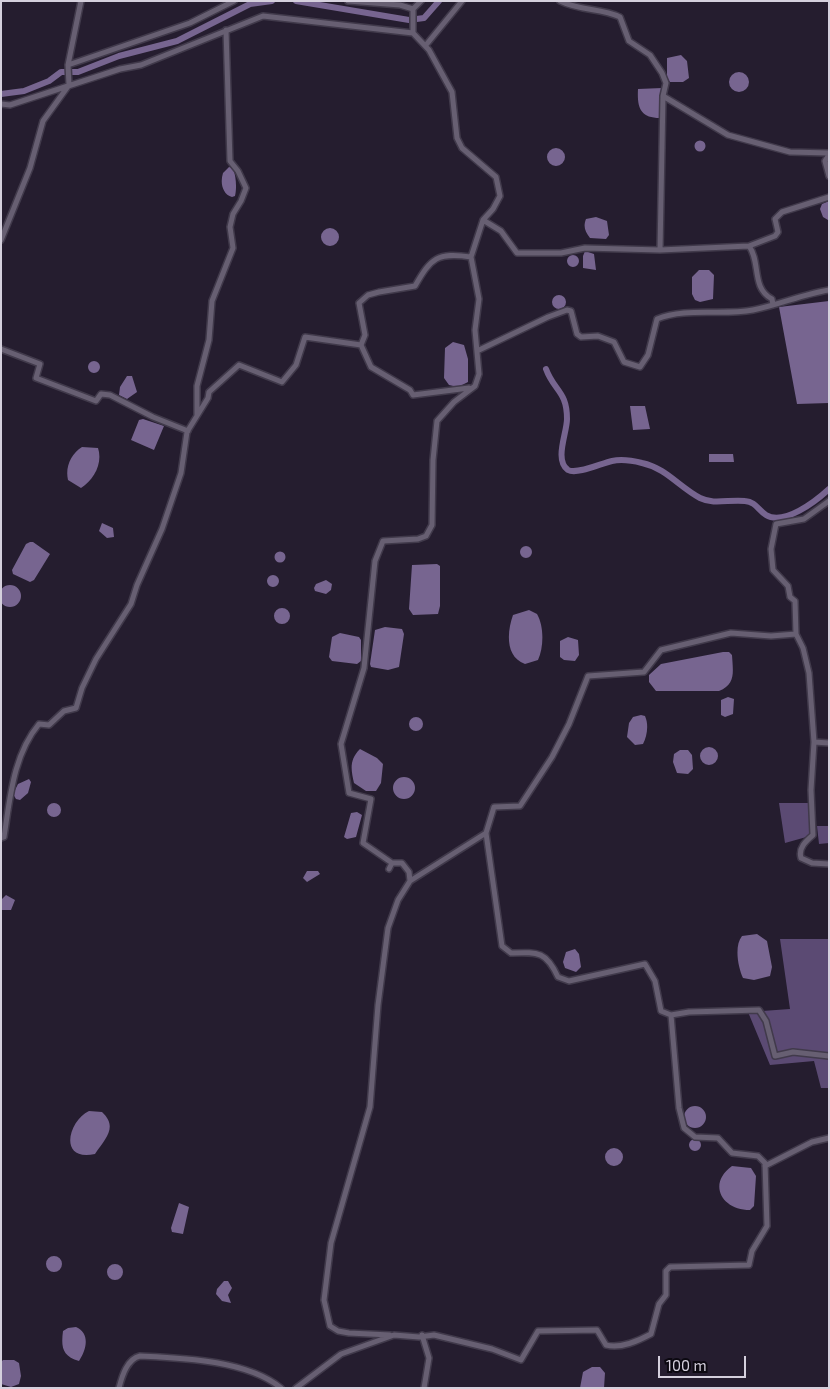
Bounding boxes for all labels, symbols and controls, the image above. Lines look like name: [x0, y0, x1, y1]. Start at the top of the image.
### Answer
scale bar: [660, 1346, 748, 1378]
text: 100 m: [666, 1356, 707, 1374]

